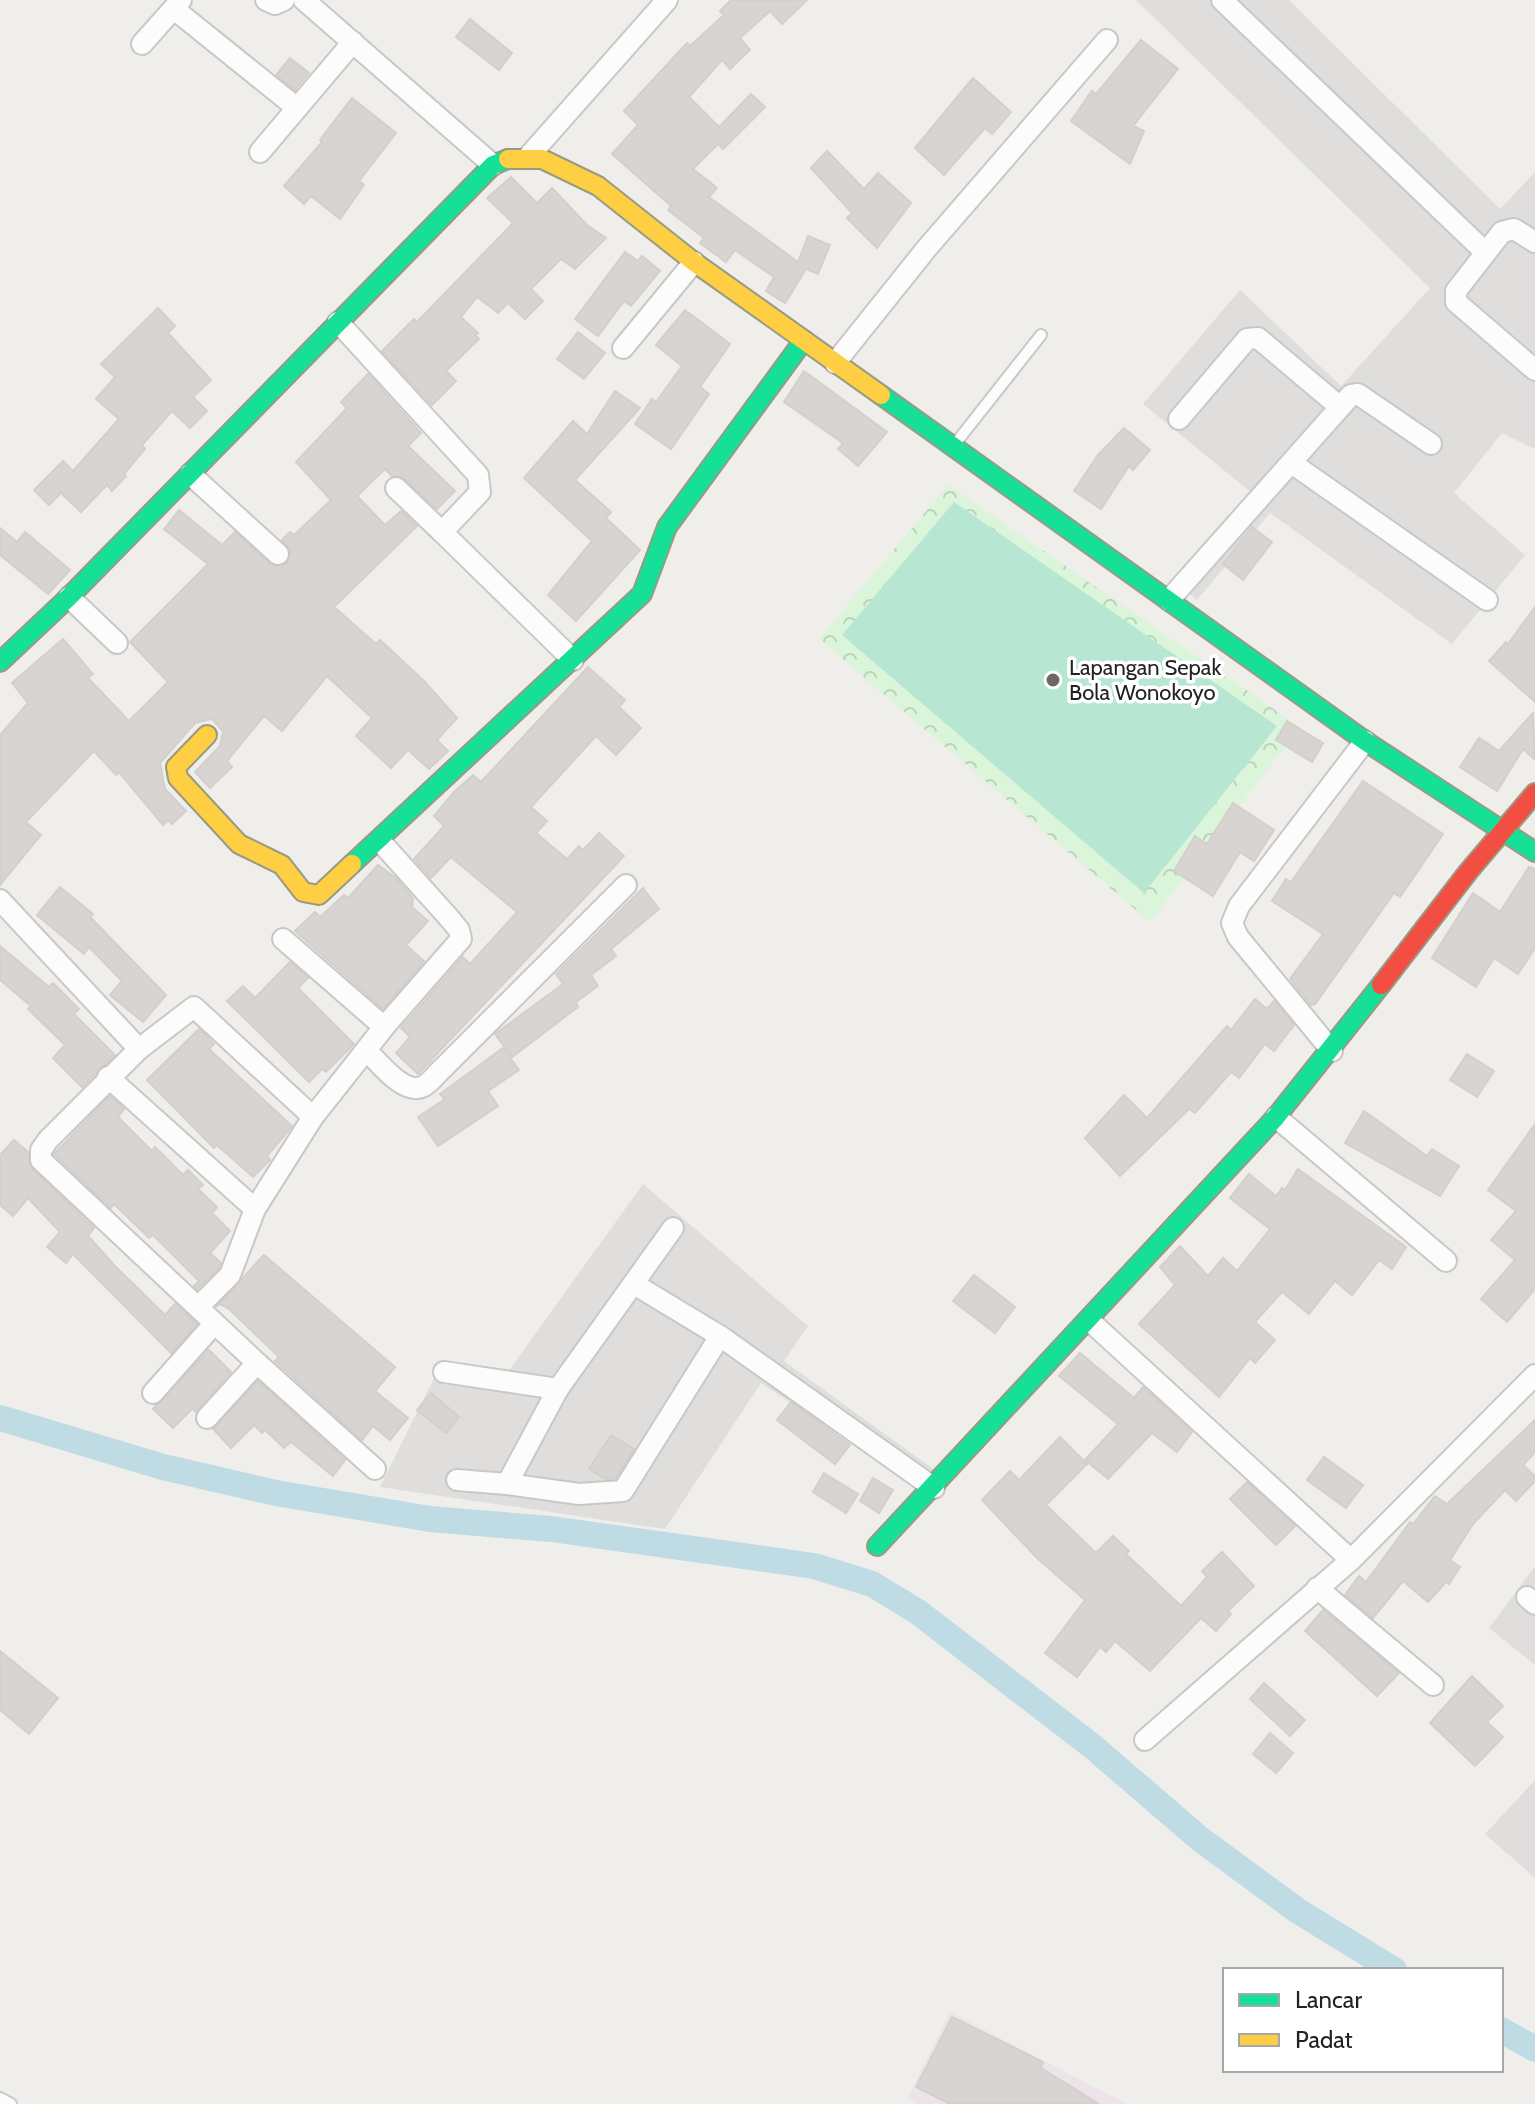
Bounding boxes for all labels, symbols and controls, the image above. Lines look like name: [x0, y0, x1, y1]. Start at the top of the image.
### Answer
place label: Lapangan Sepak Bola Wonokoyo: [1069, 654, 1221, 706]
marker: Lapangan Sepak Bola Wonokoyo: [1044, 671, 1062, 689]
legend: [1223, 1968, 1503, 2072]
text: Lancar: [1295, 1985, 1362, 2014]
text: Padat: [1295, 2025, 1353, 2054]

